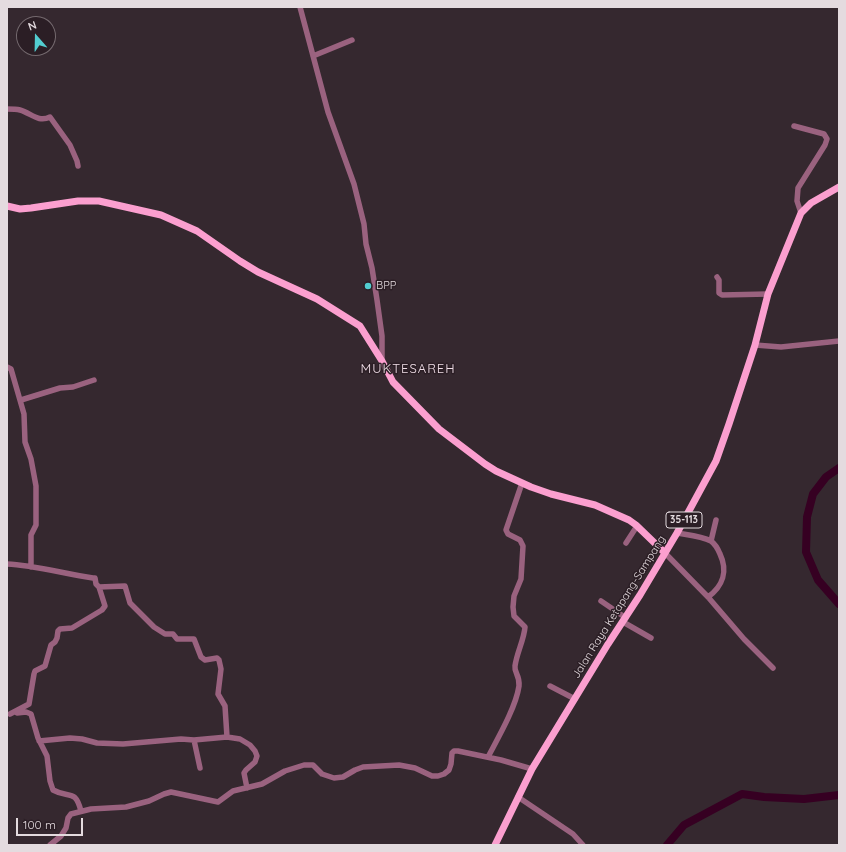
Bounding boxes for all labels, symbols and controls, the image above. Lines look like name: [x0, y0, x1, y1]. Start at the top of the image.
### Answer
north arrow: [16, 16, 56, 56]
text: N: [26, 18, 38, 34]
place label: BPP: [376, 279, 396, 293]
marker: BPP: [363, 281, 373, 291]
district label: MUKTESAREH: [360, 361, 456, 377]
road number: 35-113: [666, 512, 702, 528]
street label: Jalan Raya Ketapang-Sampang: [570, 533, 668, 681]
scale bar: [18, 810, 85, 836]
text: 100 m: [23, 817, 56, 832]

